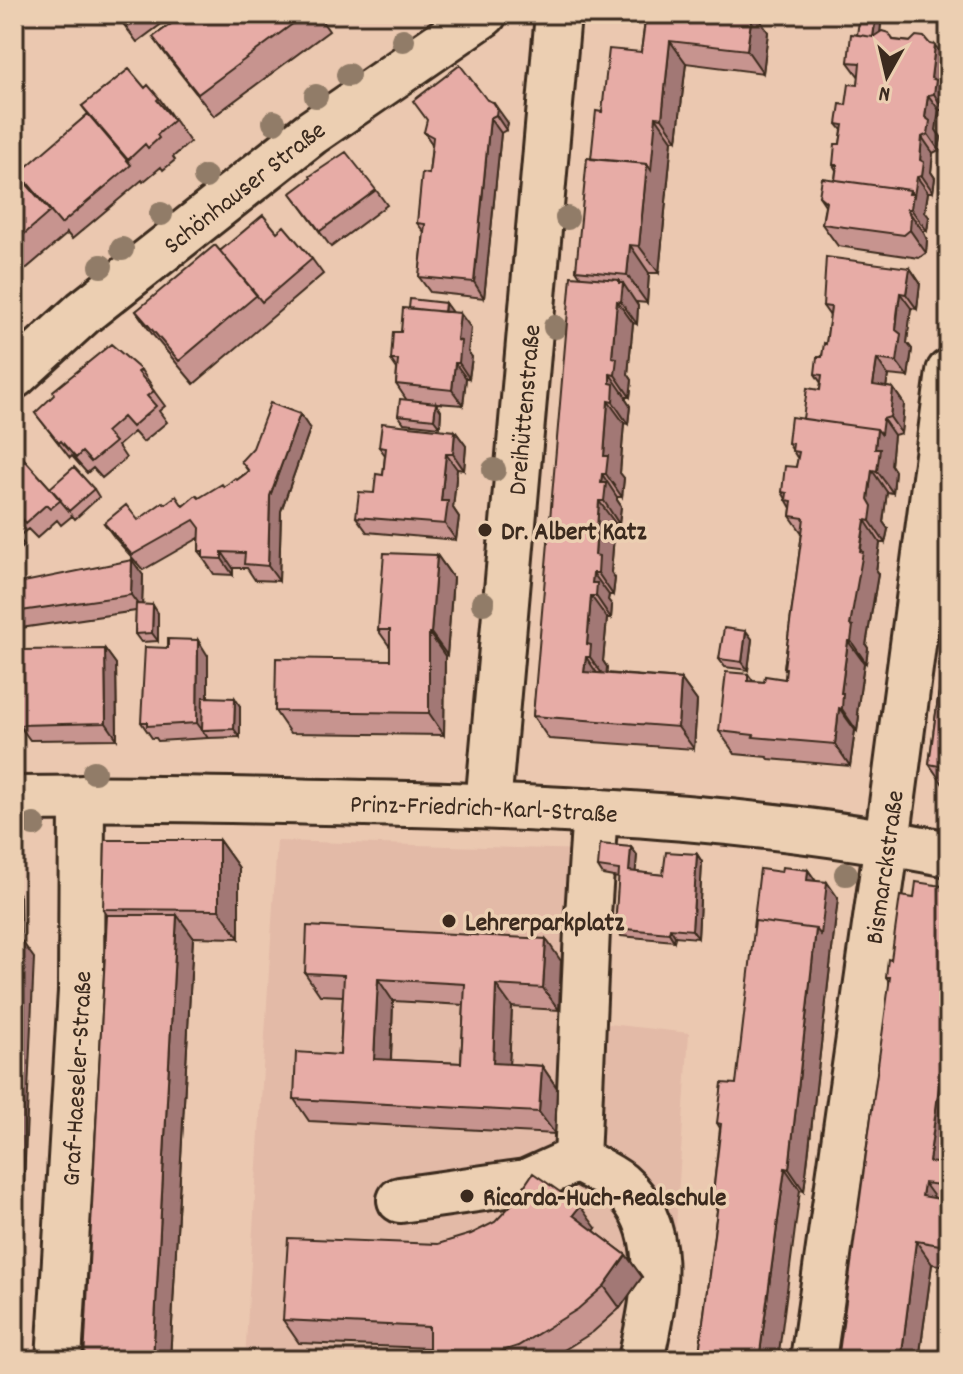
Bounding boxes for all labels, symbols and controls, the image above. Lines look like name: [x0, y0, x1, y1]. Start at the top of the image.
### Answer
north arrow: [847, 36, 927, 116]
text: N: [877, 76, 892, 108]
street label: Schönhauser Straße: [157, 113, 334, 265]
street label: Dreihüttenstraße: [501, 323, 552, 497]
place label: Dr. Albert Katz: [501, 515, 647, 552]
marker: Dr. Albert Katz: [476, 521, 494, 539]
street label: Prinz-Friedrich-Karl-Straße: [349, 788, 619, 835]
street label: Bismarckstraße: [858, 788, 916, 947]
place label: Lehrerparkplatz: [465, 906, 625, 943]
marker: Lehrerparkplatz: [440, 912, 458, 930]
street label: Graf-Haeseler-Straße: [54, 971, 103, 1187]
place label: Ricarda-Huch-Realschule: [483, 1181, 726, 1218]
marker: Ricarda-Huch-Realschule: [458, 1187, 476, 1205]

